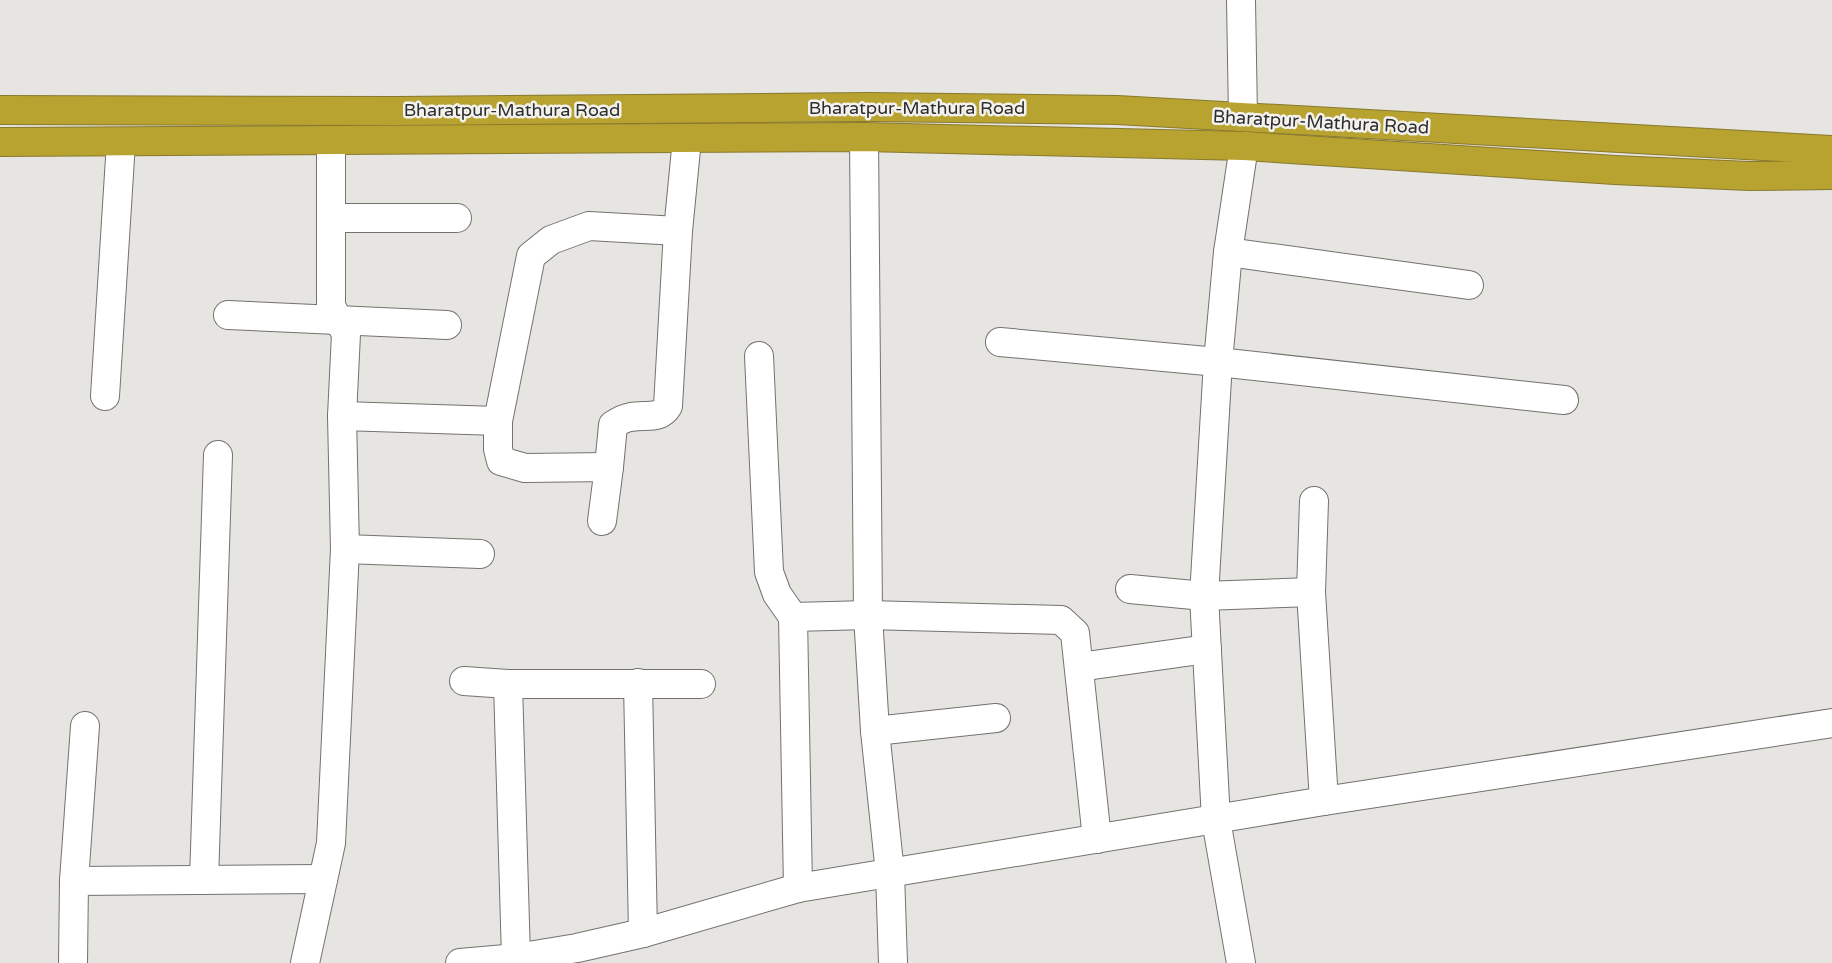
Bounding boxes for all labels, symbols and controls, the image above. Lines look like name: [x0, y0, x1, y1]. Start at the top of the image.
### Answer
street label: Bharatpur-Mathura Road: [809, 97, 1025, 119]
street label: Bharatpur-Mathura Road: [404, 99, 620, 121]
street label: Bharatpur-Mathura Road: [1212, 105, 1430, 139]

